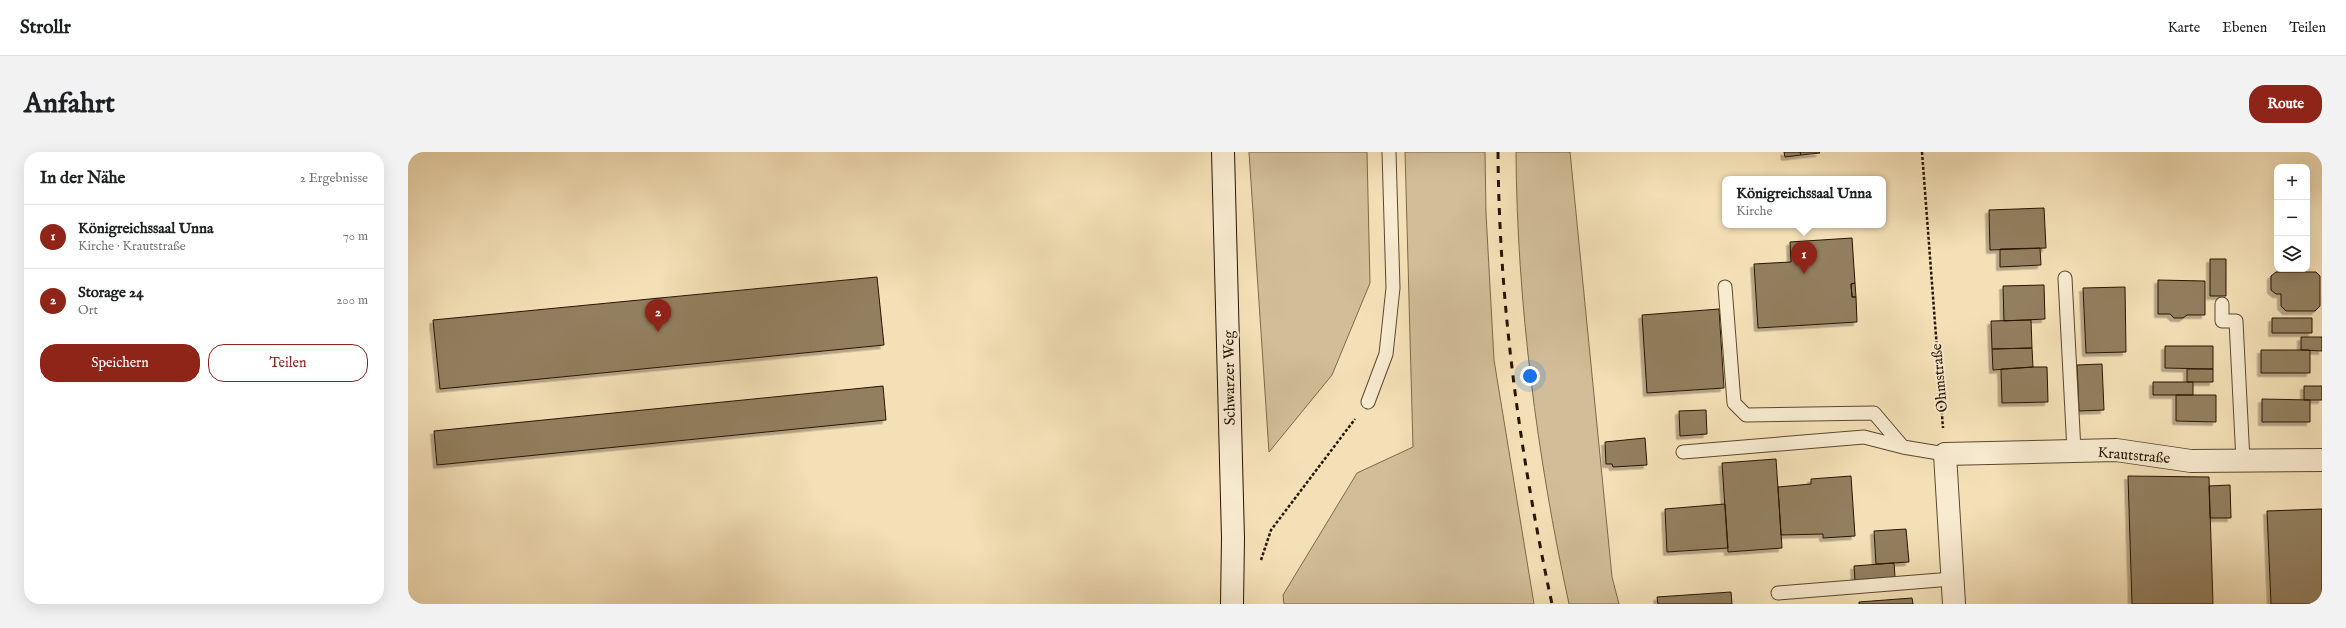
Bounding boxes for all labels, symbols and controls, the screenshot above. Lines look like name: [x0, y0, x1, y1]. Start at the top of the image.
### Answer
text: Strollr: [20, 16, 71, 40]
text: Karte: [2168, 19, 2200, 37]
text: Ebenen: [2222, 19, 2267, 37]
text: Teilen: [2289, 19, 2326, 37]
button: Route: [2249, 85, 2322, 123]
text: Anfahrt: [24, 87, 115, 122]
map controls: [2274, 164, 2310, 272]
button: +: [2274, 164, 2310, 200]
text: In der Nähe: [40, 168, 125, 189]
text: 2 Ergebnisse: [300, 170, 368, 187]
popup: [1722, 176, 1886, 228]
text: Königreichssaal Unna: [1736, 184, 1872, 203]
button: −: [2274, 200, 2310, 236]
text: Kirche: [1736, 203, 1772, 220]
text: Königreichssaal Unna: [78, 219, 213, 238]
text: 1: [51, 228, 55, 245]
text: 70 m: [343, 228, 368, 245]
button: layers: [2274, 236, 2310, 272]
text: Kirche · Krautstraße: [78, 238, 186, 255]
pin: 1: [1791, 241, 1817, 274]
text: Storage 24: [78, 283, 144, 302]
text: 2: [50, 292, 56, 309]
text: 200 m: [336, 292, 368, 309]
pin: 2: [645, 299, 671, 332]
text: Ort: [78, 302, 98, 319]
street label: Schwarzer Weg: [1219, 330, 1240, 426]
street label: Ohmstraße: [1927, 343, 1952, 413]
button: Speichern: [40, 344, 200, 382]
button: Teilen: [208, 344, 368, 382]
your location: [1520, 366, 1540, 386]
street label: Krautstraße: [2097, 443, 2171, 468]

